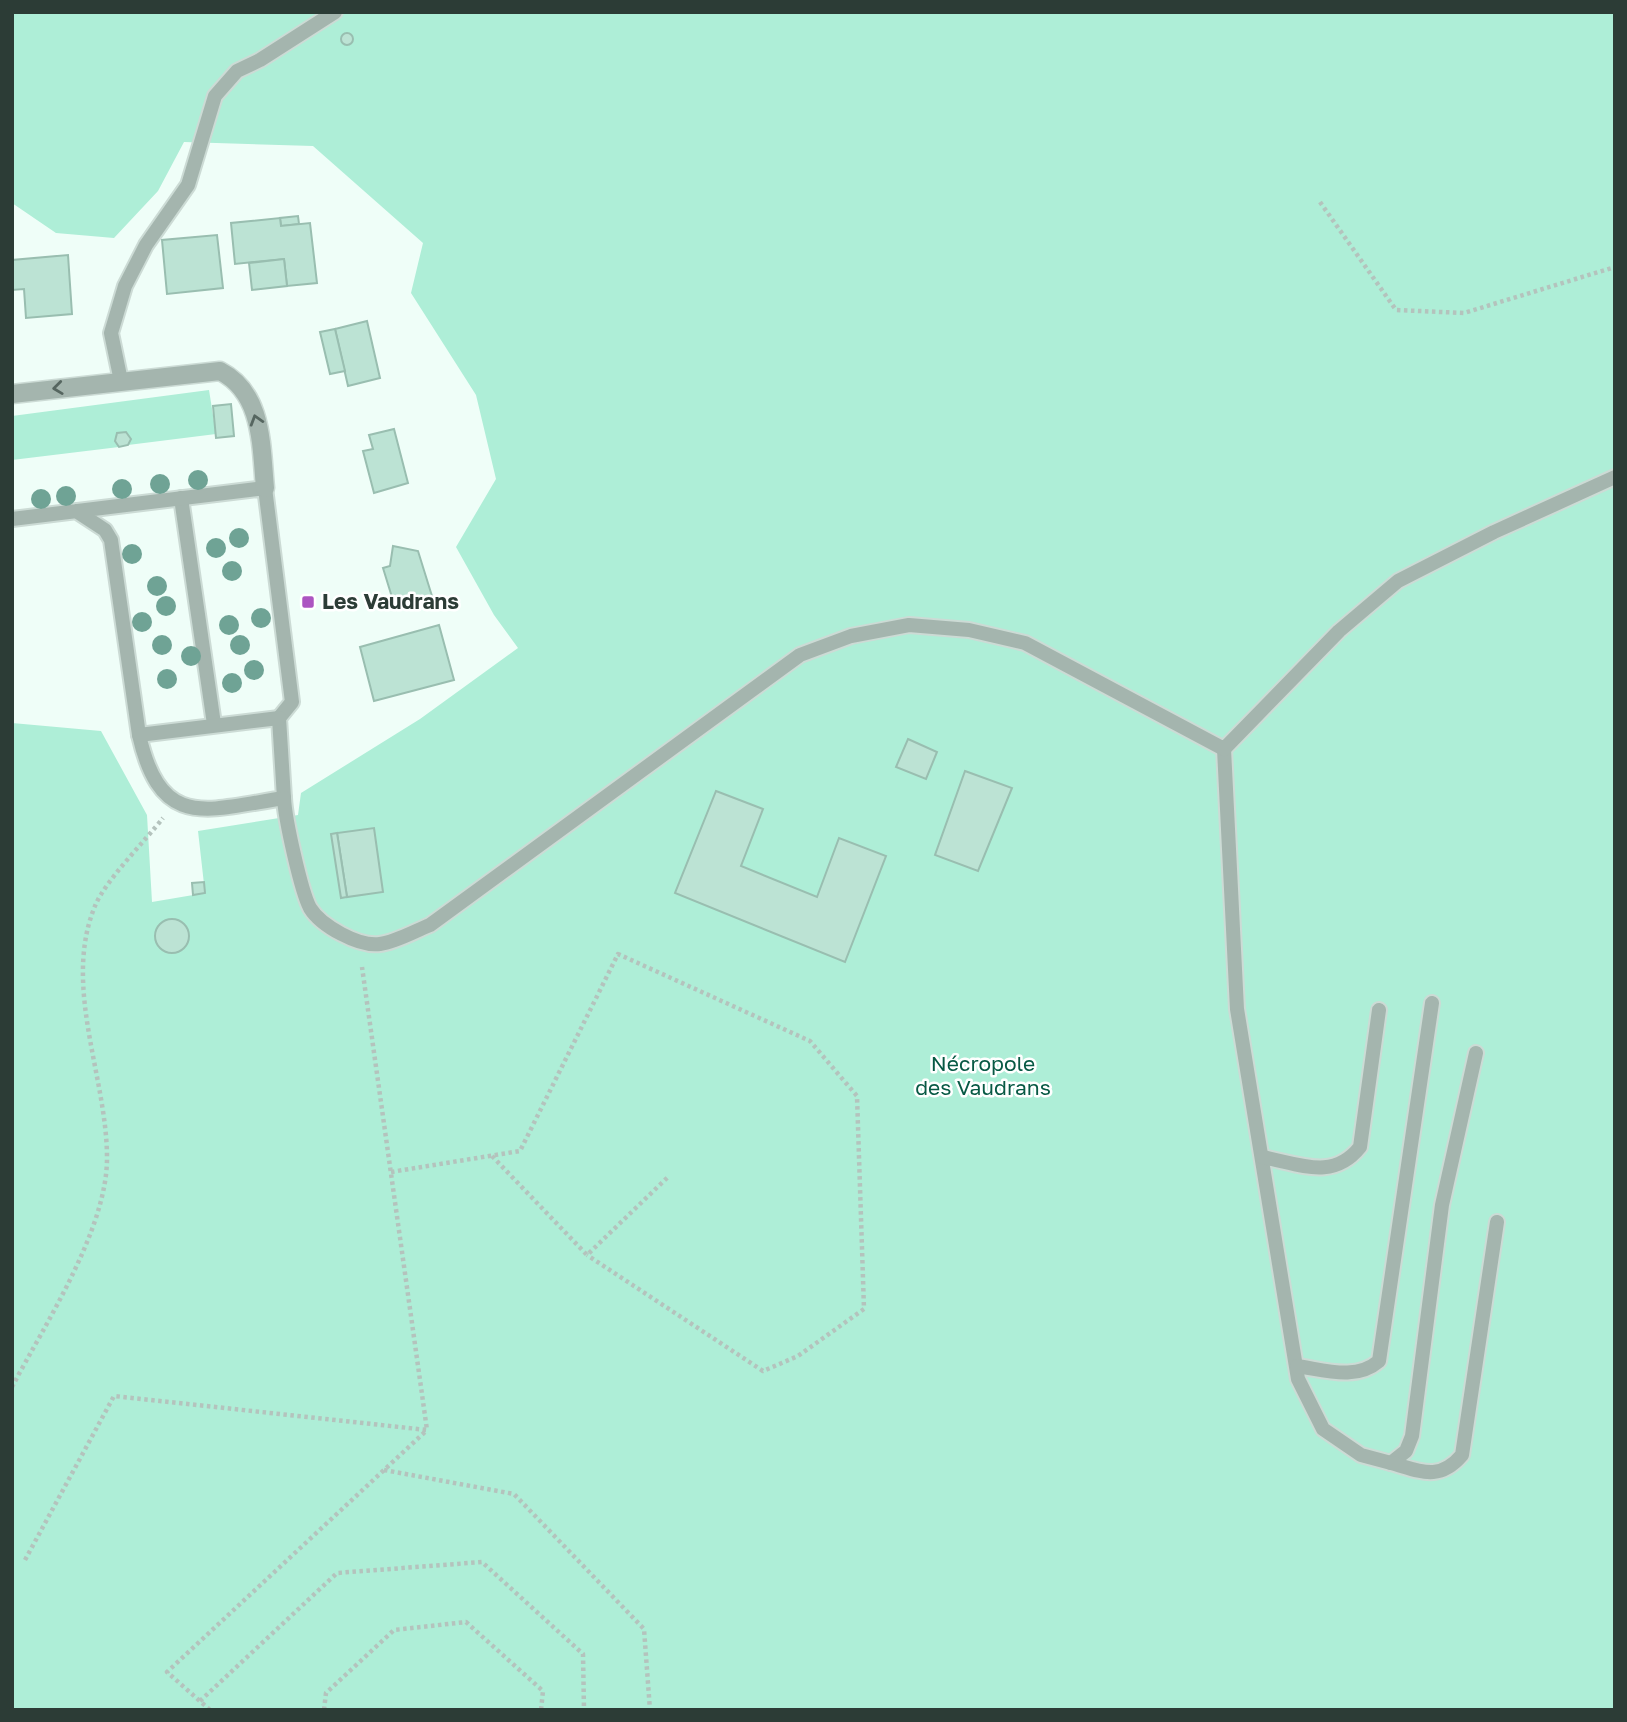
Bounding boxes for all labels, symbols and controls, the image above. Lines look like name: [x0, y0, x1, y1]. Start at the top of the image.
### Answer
one-way arrow: [52, 381, 64, 396]
one-way arrow: [250, 415, 265, 427]
place label: Les Vaudrans: [322, 588, 459, 614]
marker: Les Vaudrans: [300, 594, 316, 610]
park label: Nécropole des Vaudrans: [915, 1050, 1051, 1100]

